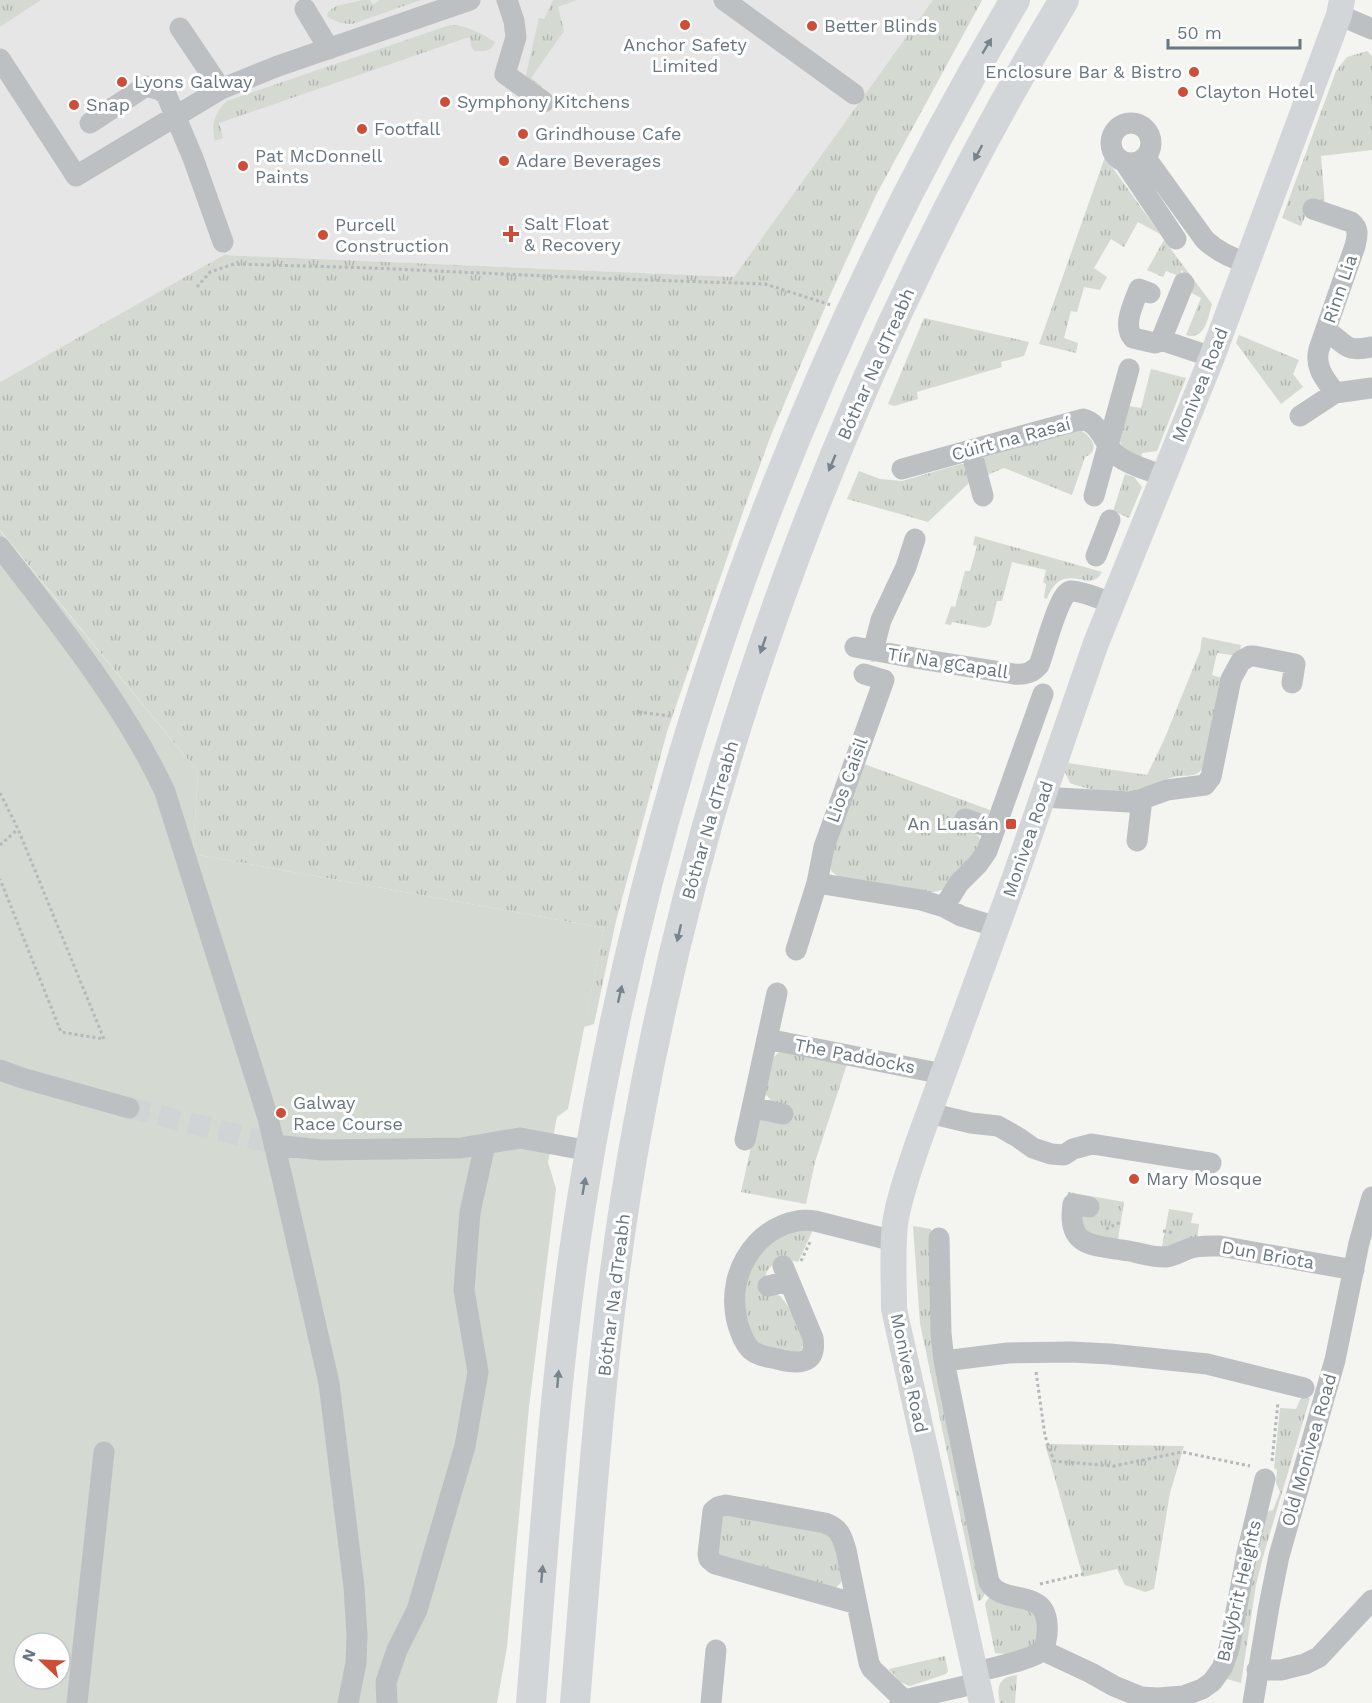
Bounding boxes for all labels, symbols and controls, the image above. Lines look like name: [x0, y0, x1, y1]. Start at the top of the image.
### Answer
scale bar: [1168, 12, 1300, 50]
place label: Better Blinds: [824, 15, 937, 36]
marker: Anchor Safety Limited: [678, 18, 692, 32]
marker: Better Blinds: [805, 19, 819, 33]
text: 50 m: [1177, 22, 1222, 43]
place label: Anchor Safety Limited: [623, 34, 747, 76]
one-way arrow: [982, 38, 993, 54]
place label: Enclosure Bar & Bistro: [985, 61, 1182, 82]
marker: Enclosure Bar & Bistro: [1187, 65, 1201, 79]
place label: Lyons Galway: [134, 71, 253, 92]
marker: Lyons Galway: [115, 75, 129, 89]
place label: Clayton Hotel: [1195, 81, 1315, 102]
marker: Clayton Hotel: [1176, 85, 1190, 99]
place label: Symphony Kitchens: [457, 91, 630, 112]
place label: Snap: [86, 94, 130, 115]
marker: Symphony Kitchens: [438, 95, 452, 109]
marker: Snap: [67, 98, 81, 112]
place label: Footfall: [374, 118, 441, 139]
marker: Footfall: [355, 122, 369, 136]
place label: Grindhouse Cafe: [535, 123, 681, 144]
marker: Grindhouse Cafe: [516, 127, 530, 141]
place label: Pat McDonnell Paints: [255, 145, 383, 187]
one-way arrow: [973, 145, 983, 162]
place label: Adare Beverages: [516, 150, 661, 171]
marker: Adare Beverages: [497, 154, 511, 168]
marker: Pat McDonnell Paints: [236, 159, 250, 173]
place label: Salt Float & Recovery: [524, 213, 621, 255]
place label: Purcell Construction: [335, 214, 449, 256]
marker: Salt Float & Recovery: [502, 225, 520, 243]
marker: Purcell Construction: [316, 228, 330, 242]
street label: Rinn Lia: [1318, 252, 1361, 326]
street label: Bóthar Na dTreabh: [833, 285, 918, 443]
street label: Monivea Road: [1167, 325, 1232, 445]
street label: Cúirt na Rasaí: [949, 412, 1073, 464]
one-way arrow: [827, 454, 837, 472]
one-way arrow: [758, 636, 767, 654]
street label: Tír Na gCapall: [886, 643, 1010, 682]
street label: Lios Caisil: [821, 734, 872, 825]
street label: Bóthar Na dTreabh: [677, 738, 742, 902]
street label: Monivea Road: [998, 778, 1057, 900]
place label: An Luasán: [907, 813, 999, 834]
marker: An Luasán: [1004, 817, 1018, 831]
one-way arrow: [674, 924, 684, 942]
one-way arrow: [616, 985, 625, 1004]
street label: The Paddocks: [793, 1034, 917, 1077]
place label: Galway Race Course: [293, 1092, 403, 1134]
marker: Galway Race Course: [274, 1106, 288, 1120]
place label: Mary Mosque: [1146, 1168, 1262, 1189]
marker: Mary Mosque: [1127, 1172, 1141, 1186]
one-way arrow: [580, 1176, 589, 1195]
street label: Bóthar Na dTreabh: [593, 1212, 634, 1378]
street label: Dun Briota: [1220, 1236, 1316, 1273]
street label: Monivea Road: [887, 1311, 932, 1435]
one-way arrow: [554, 1370, 563, 1389]
street label: Old Monivea Road: [1277, 1371, 1340, 1529]
street label: Ballybrit Heights: [1212, 1518, 1265, 1664]
one-way arrow: [537, 1564, 547, 1583]
north arrow: [12, 1631, 72, 1691]
text: N: [18, 1646, 40, 1665]

